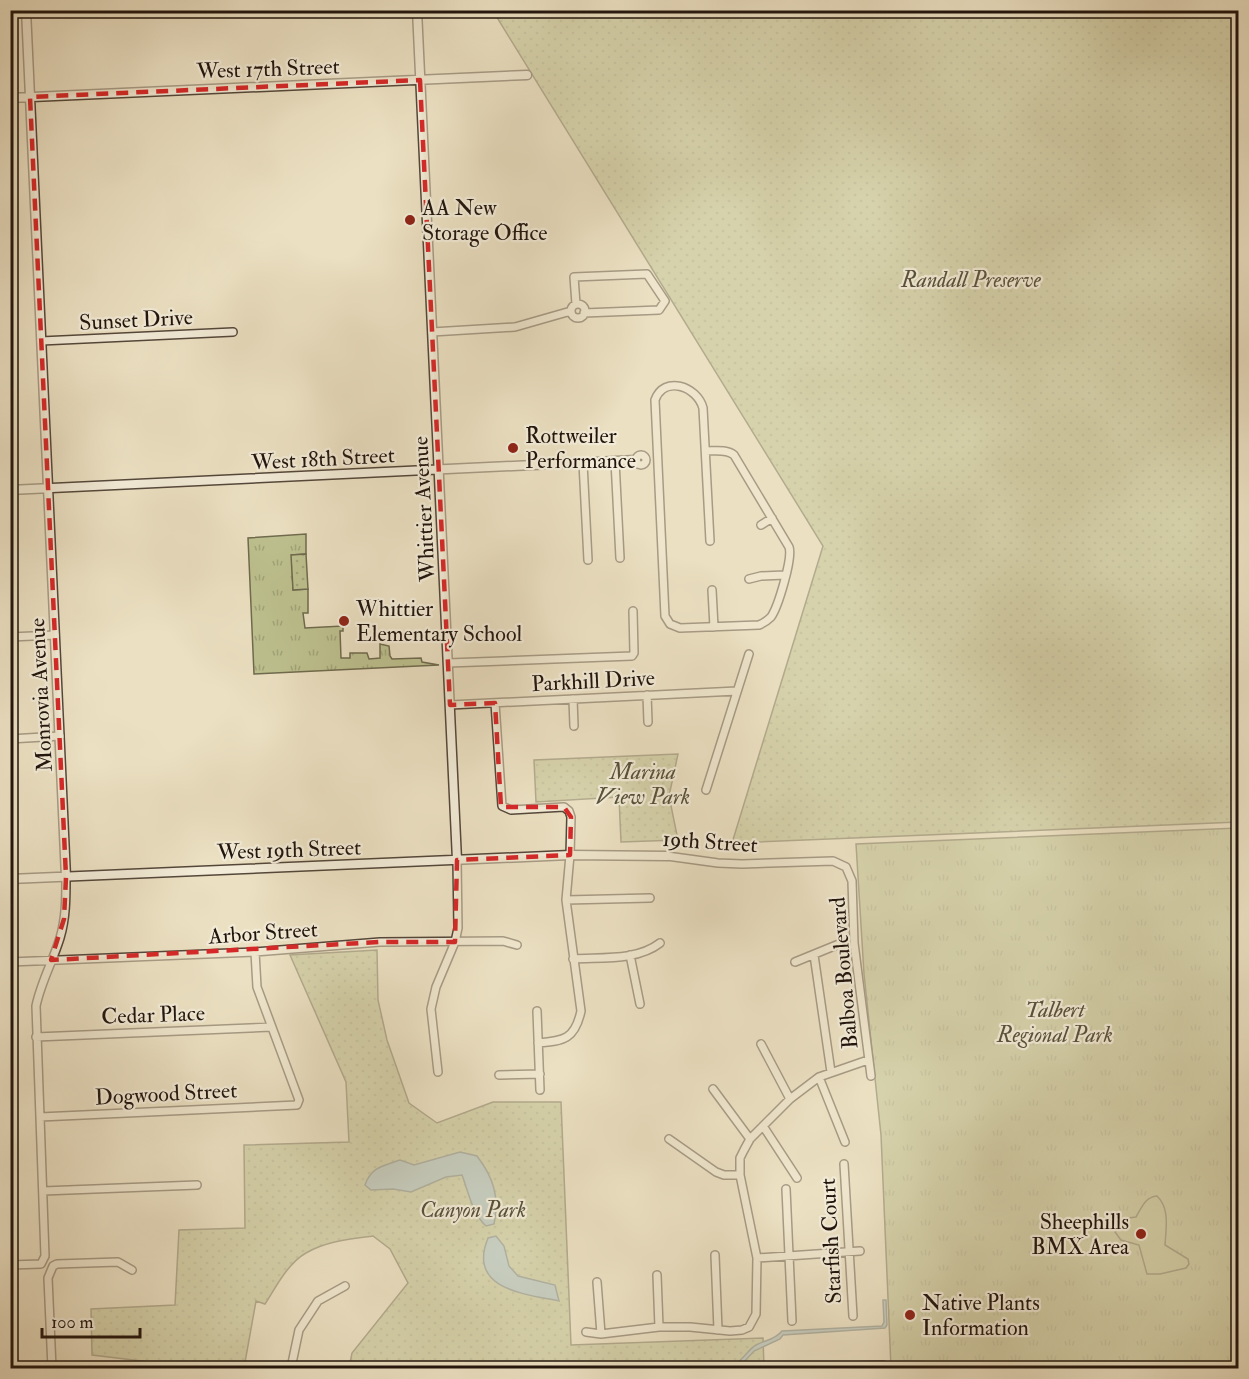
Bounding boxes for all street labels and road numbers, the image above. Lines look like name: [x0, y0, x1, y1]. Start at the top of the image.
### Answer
street label: West 17th Street: [195, 53, 340, 86]
street label: Sunset Drive: [79, 303, 194, 337]
street label: Whittier Avenue: [406, 436, 442, 583]
street label: West 18th Street: [250, 441, 395, 477]
street label: Monrovia Avenue: [23, 617, 59, 773]
street label: Parkhill Drive: [531, 664, 656, 698]
street label: 19th Street: [661, 825, 758, 859]
street label: West 19th Street: [215, 833, 362, 867]
street label: Balboa Boulevard: [823, 896, 865, 1050]
street label: Arbor Street: [207, 915, 319, 951]
street label: Cedar Place: [101, 999, 205, 1031]
street label: Dogwood Street: [94, 1076, 238, 1112]
street label: Starfish Court: [814, 1177, 848, 1304]

